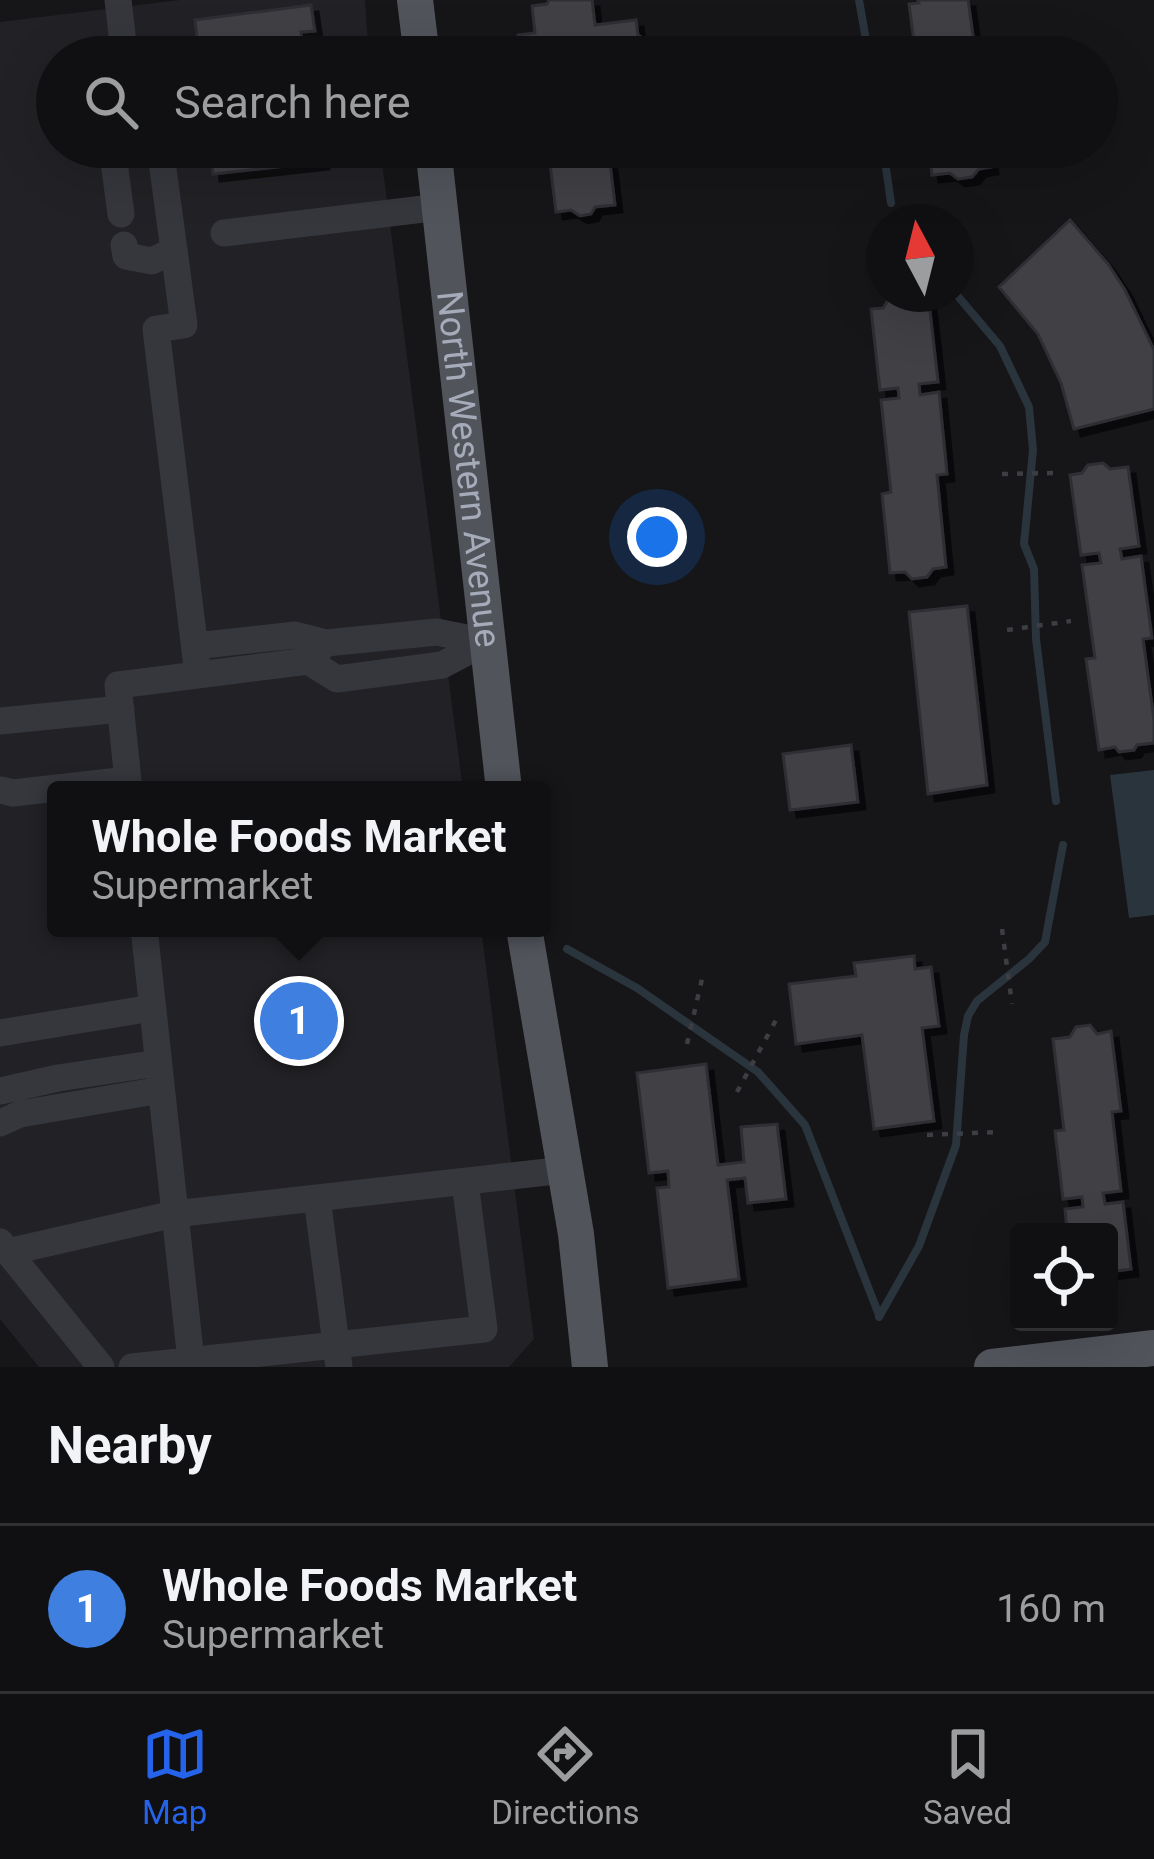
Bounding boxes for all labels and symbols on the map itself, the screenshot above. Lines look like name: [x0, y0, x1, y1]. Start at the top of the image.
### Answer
north arrow: [866, 204, 974, 312]
street label: North Western Avenue: [428, 289, 509, 650]
your location: [627, 507, 687, 567]
pin: 1: [260, 976, 338, 1066]

